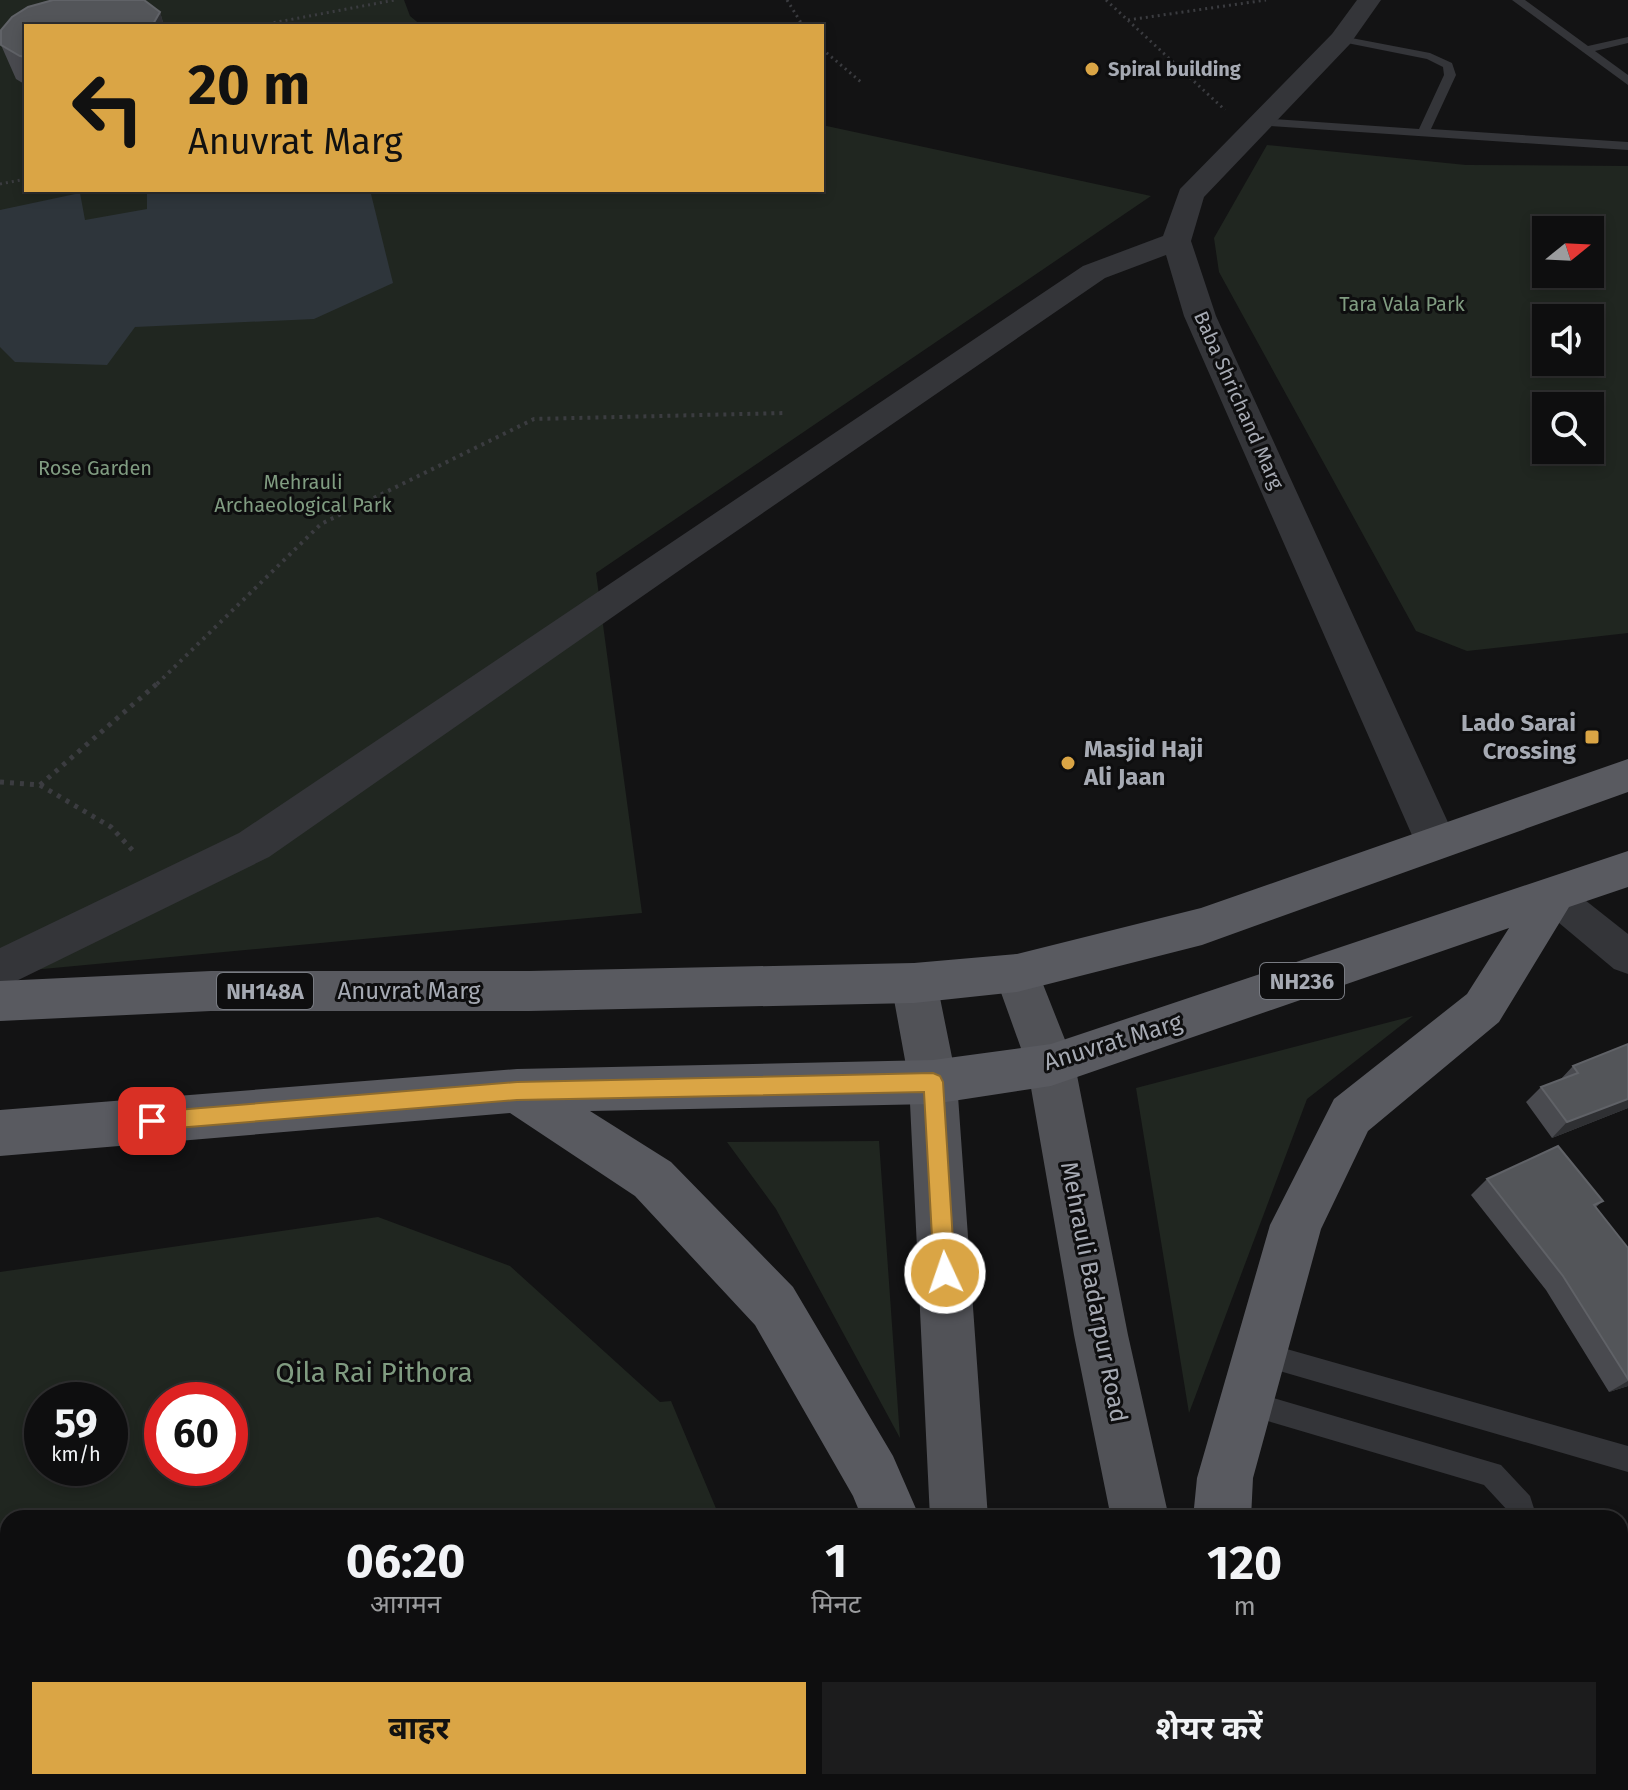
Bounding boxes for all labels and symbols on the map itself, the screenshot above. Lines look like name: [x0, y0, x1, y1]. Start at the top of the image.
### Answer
place label: Spiral building: [1108, 57, 1242, 81]
marker: Spiral building: [1083, 60, 1101, 78]
north arrow: [1532, 216, 1604, 288]
park label: Tara Vala Park: [1339, 292, 1466, 316]
street label: Baba Shrichand Marg: [1189, 307, 1289, 493]
park label: Rose Garden: [38, 456, 152, 480]
park label: Mehrauli Archaeological Park: [214, 470, 392, 517]
place label: Lado Sarai Crossing: [1461, 709, 1577, 765]
marker: Lado Sarai Crossing: [1583, 728, 1601, 746]
place label: Masjid Haji Ali Jaan: [1083, 735, 1203, 791]
marker: Masjid Haji Ali Jaan: [1059, 754, 1077, 772]
road number: NH236: [1260, 963, 1344, 999]
road number: NH148A: [217, 973, 313, 1009]
street label: Anuvrat Marg: [337, 977, 481, 1005]
street label: Anuvrat Marg: [1040, 1008, 1186, 1076]
pin: [118, 1087, 186, 1155]
street label: Mehrauli Badarpur Road: [1055, 1159, 1133, 1425]
position arrow: [903, 1231, 987, 1315]
park label: Qila Rai Pithora: [275, 1356, 473, 1389]
speed limit sign: 60: [144, 1382, 248, 1486]

